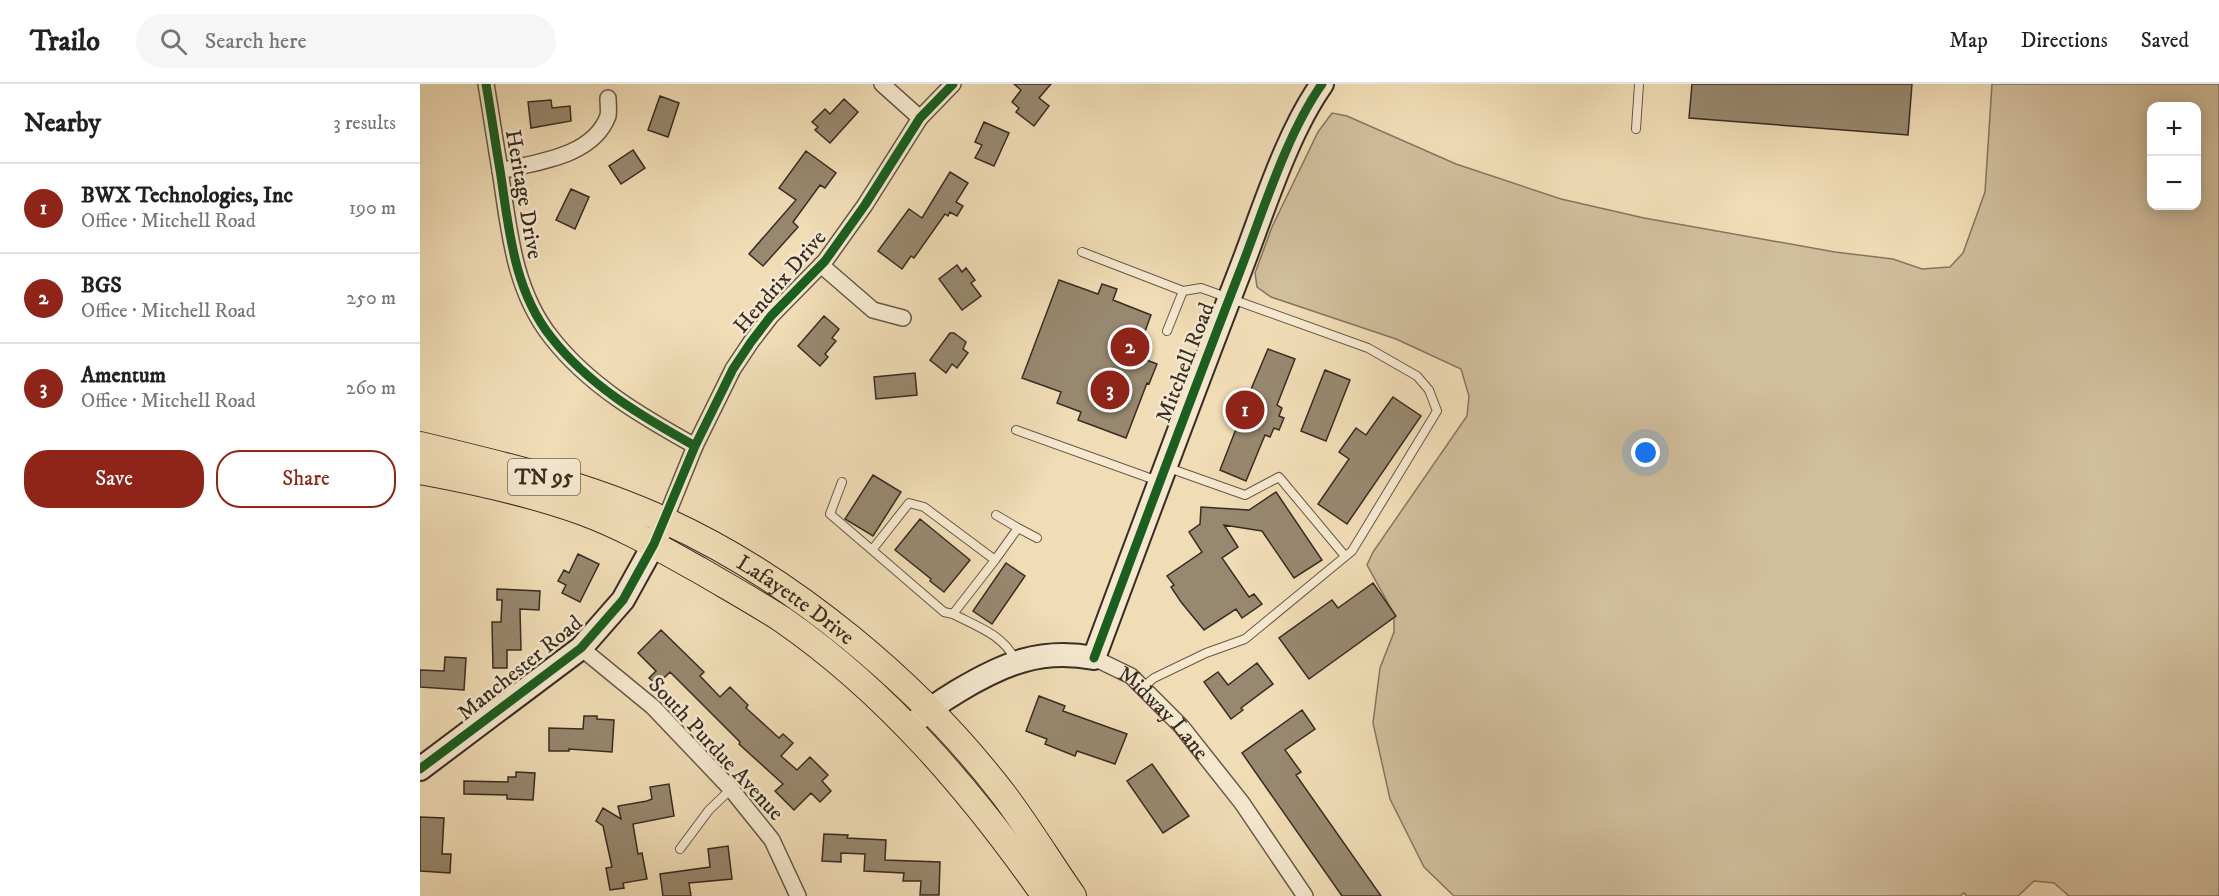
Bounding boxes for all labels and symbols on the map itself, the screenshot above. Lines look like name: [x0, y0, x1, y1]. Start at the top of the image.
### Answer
street label: Heritage Drive: [499, 127, 548, 261]
street label: Hendrix Drive: [728, 225, 832, 339]
street label: Mitchell Road: [1150, 299, 1221, 426]
pin: 2: [1110, 324, 1150, 370]
pin: 3: [1090, 368, 1130, 412]
pin: 1: [1226, 388, 1264, 432]
your location: [1631, 438, 1660, 467]
road number: TN 95: [508, 459, 580, 495]
street label: Lafayette Drive: [732, 549, 860, 651]
street label: Manchester Road: [452, 610, 588, 727]
street label: Midway Lane: [1114, 660, 1214, 766]
street label: South Purdue Avenue: [642, 672, 789, 826]

